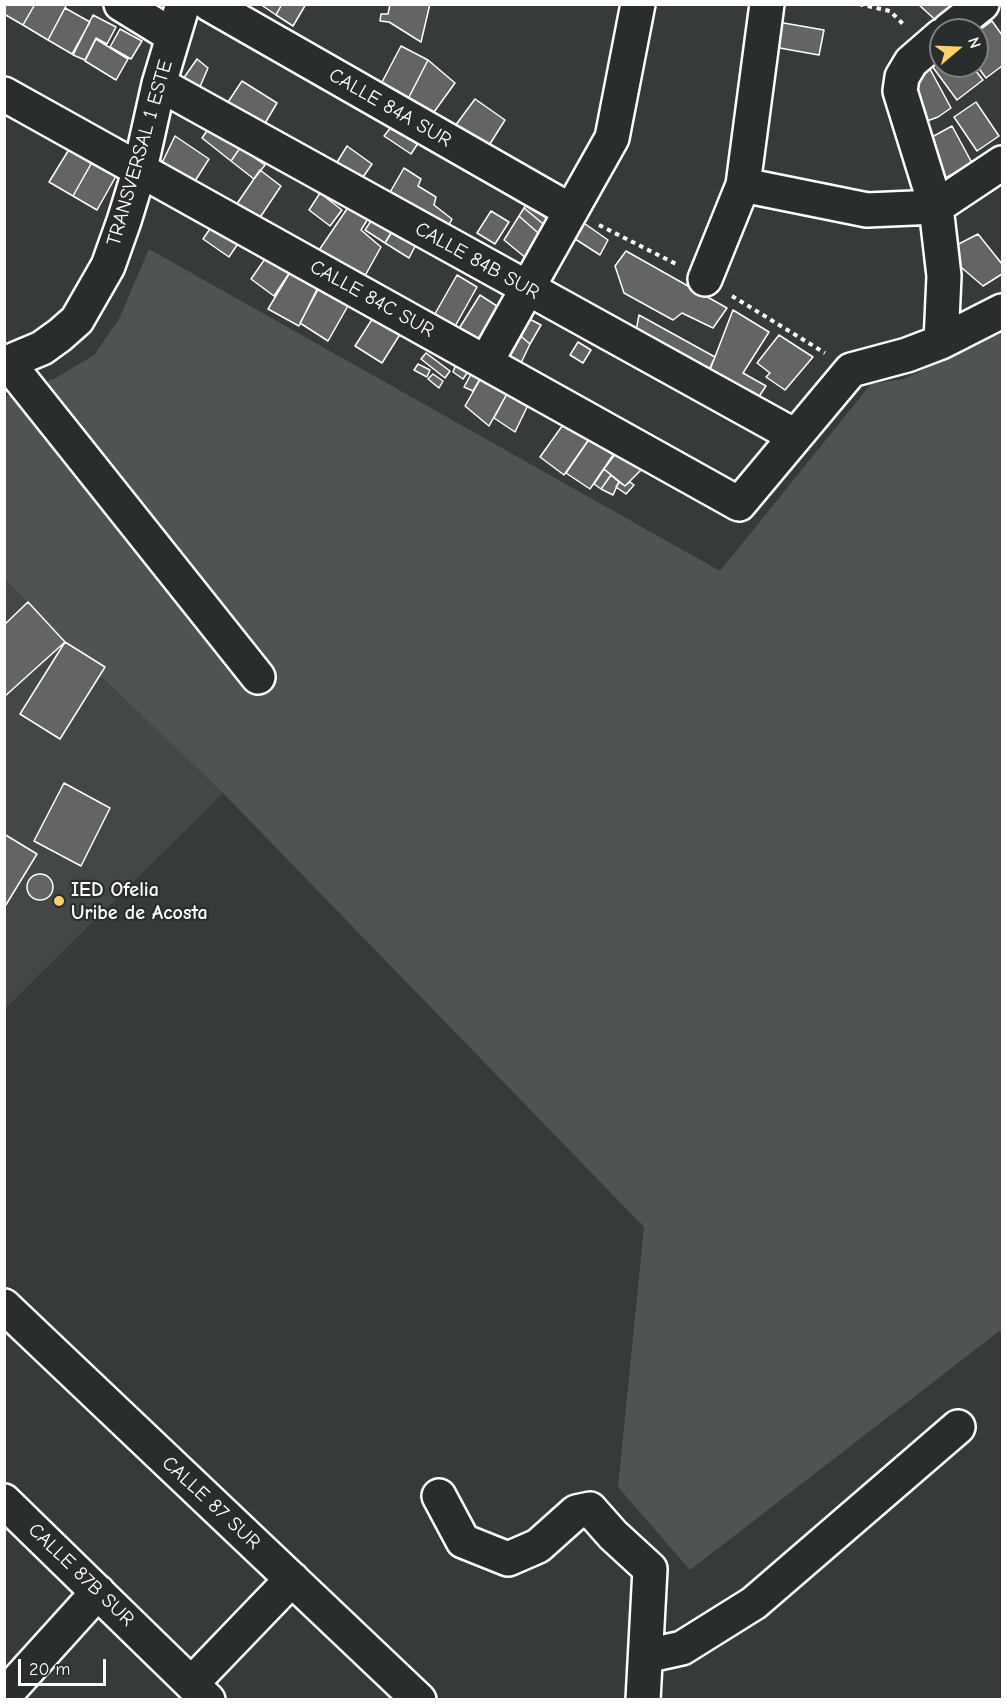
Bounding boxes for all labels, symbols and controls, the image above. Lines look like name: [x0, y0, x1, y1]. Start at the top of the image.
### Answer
north arrow: [929, 18, 989, 78]
text: N: [964, 35, 984, 51]
street label: TRANSVERSAL 1 ESTE: [102, 57, 178, 249]
street label: CALLE 84A SUR: [324, 63, 456, 153]
street label: CALLE 84B SUR: [411, 217, 543, 305]
street label: CALLE 84C SUR: [306, 255, 438, 343]
place label: IED Ofelia Uribe de Acosta: [71, 878, 208, 925]
marker: IED Ofelia Uribe de Acosta: [52, 894, 66, 908]
street label: CALLE 87 SUR: [157, 1451, 265, 1555]
street label: CALLE 87B SUR: [23, 1518, 139, 1632]
scale bar: [21, 1647, 110, 1685]
text: 20 m: [29, 1659, 70, 1680]

